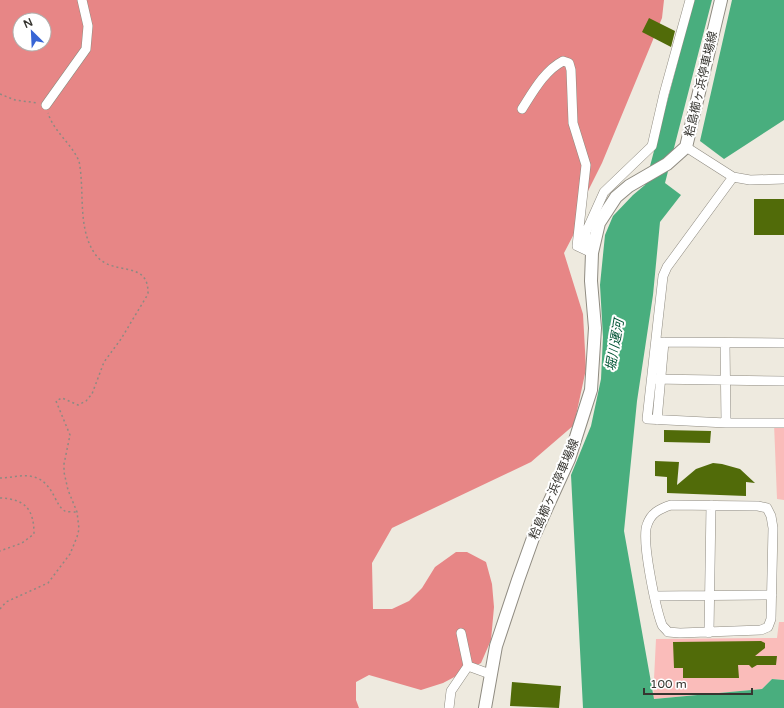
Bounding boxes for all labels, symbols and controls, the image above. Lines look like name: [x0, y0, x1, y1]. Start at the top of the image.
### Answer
north arrow: [12, 12, 52, 52]
text: N: [21, 16, 35, 31]
street label: 粭島櫛ヶ浜停車場線: [682, 30, 720, 138]
water label: 堀川運河: [603, 315, 628, 372]
street label: 粭島櫛ヶ浜停車場線: [526, 437, 582, 541]
scale bar: [644, 670, 752, 696]
text: 100 m: [650, 677, 687, 691]

